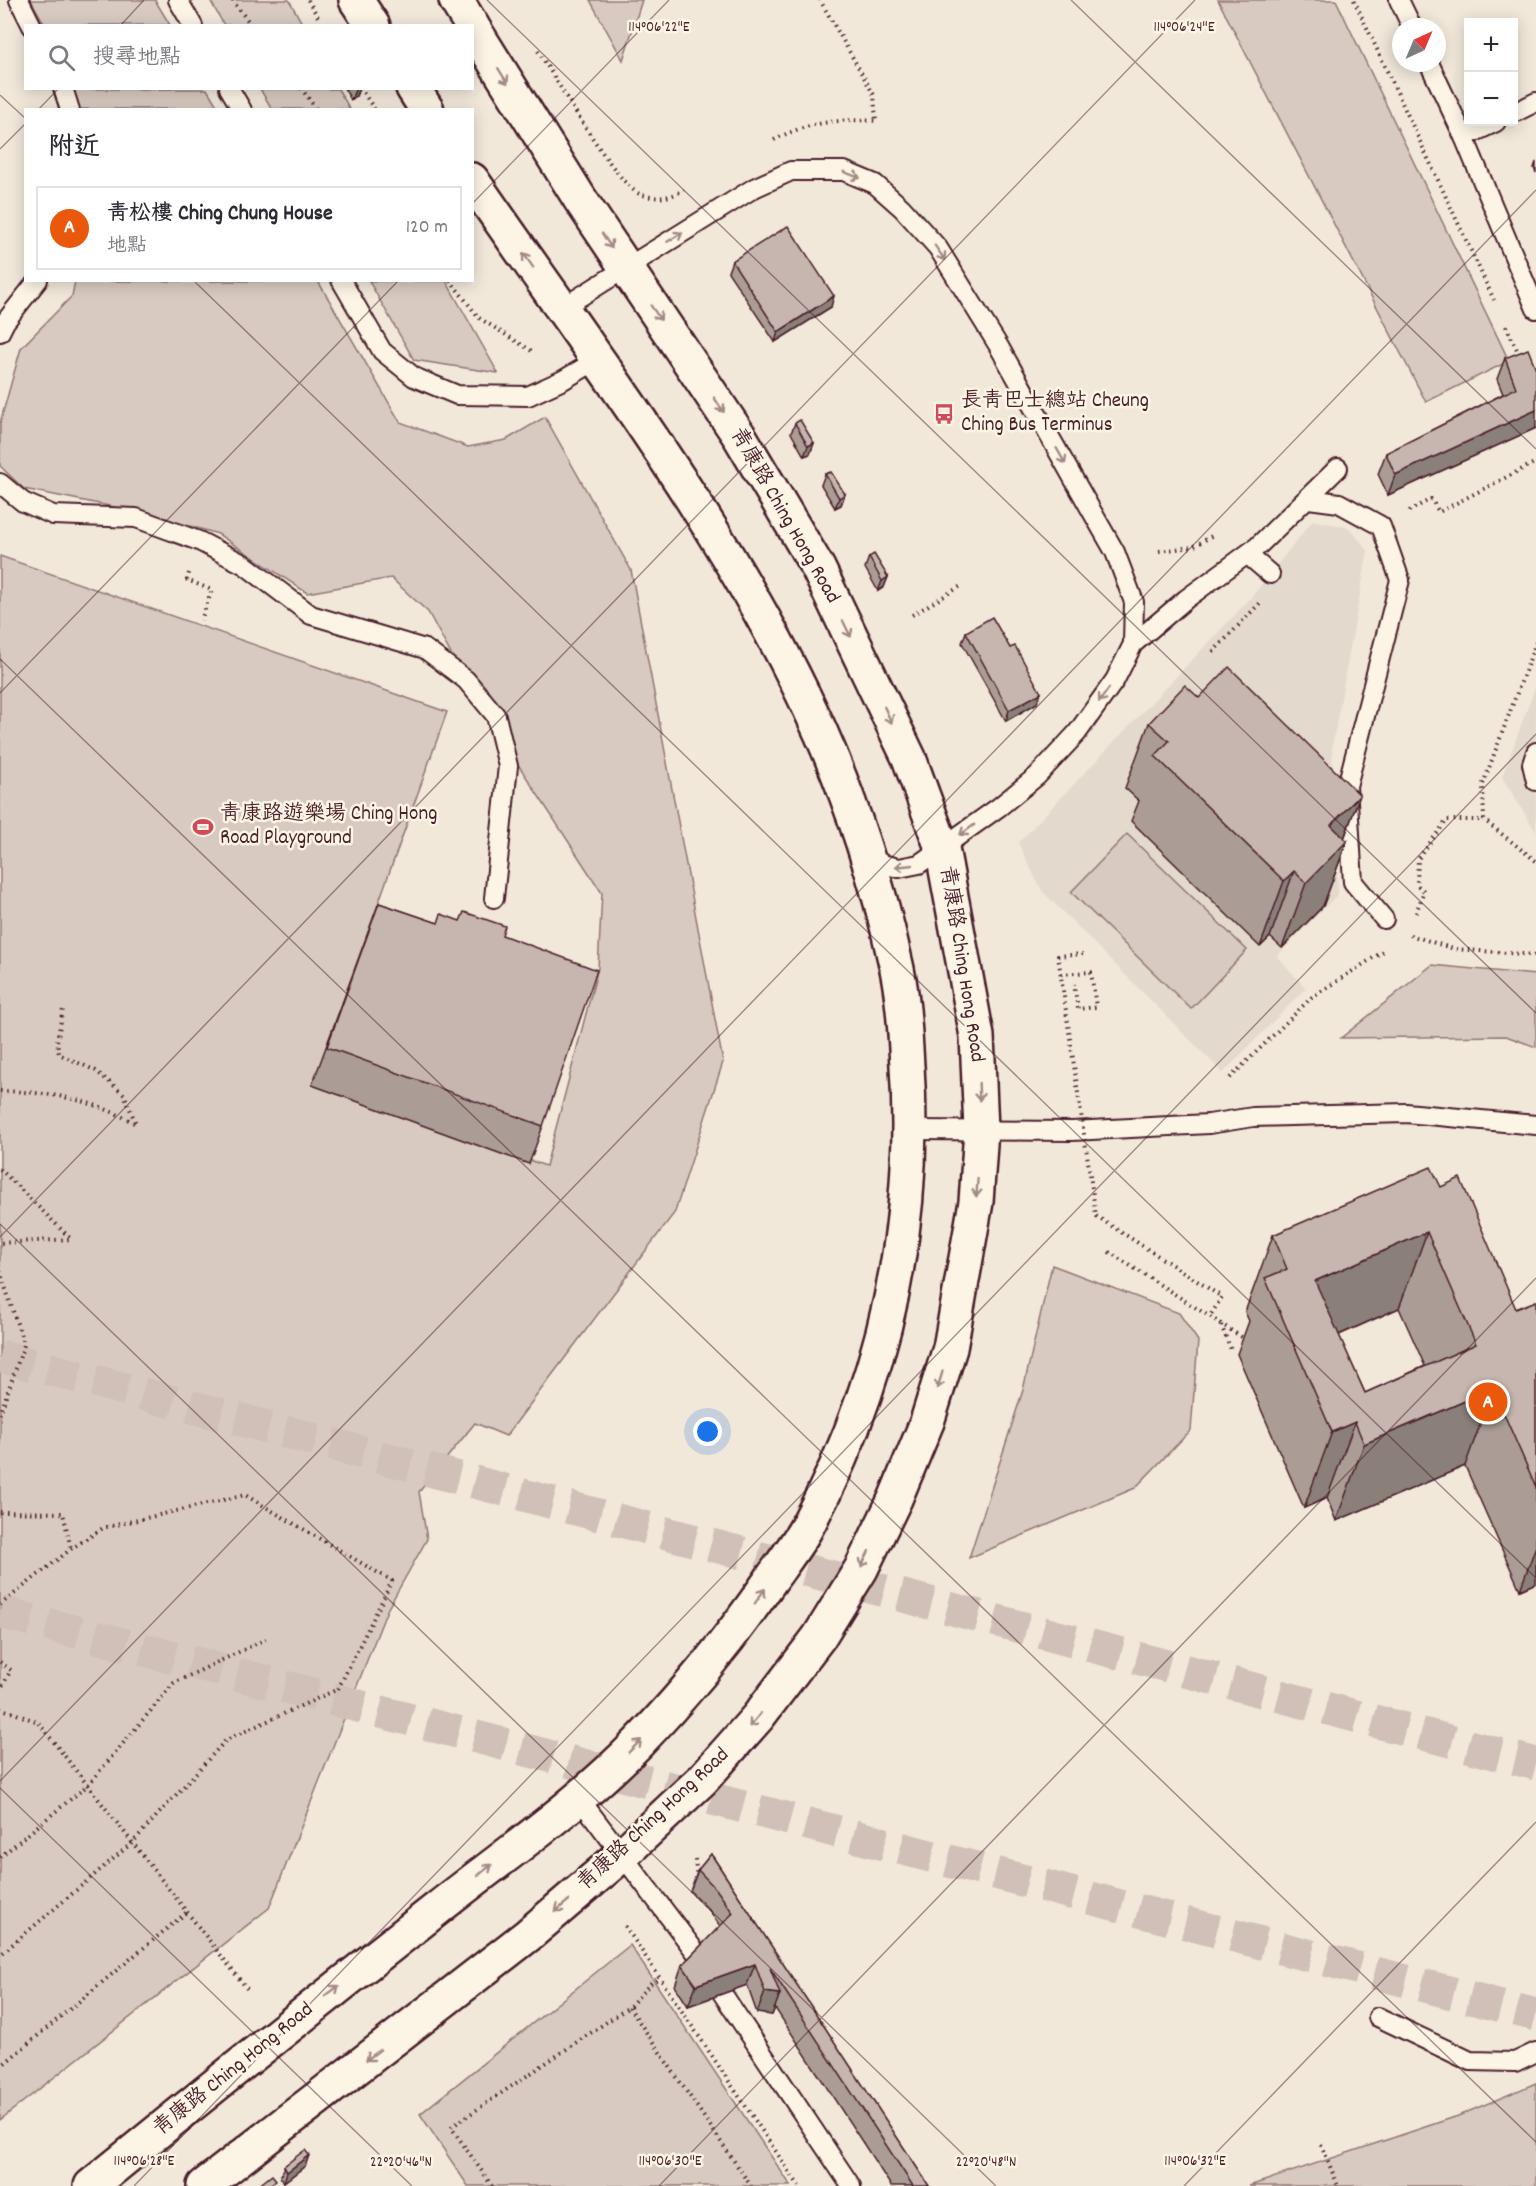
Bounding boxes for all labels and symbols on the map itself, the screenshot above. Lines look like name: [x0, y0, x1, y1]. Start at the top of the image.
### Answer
text: 114°06'22"E: [628, 17, 690, 39]
text: 114°06'24"E: [1153, 17, 1215, 39]
north arrow: [1392, 18, 1446, 72]
one-way arrow: [498, 67, 510, 84]
one-way arrow: [842, 170, 860, 181]
one-way arrow: [666, 230, 683, 242]
one-way arrow: [602, 232, 614, 249]
one-way arrow: [934, 244, 946, 260]
one-way arrow: [522, 253, 534, 269]
one-way arrow: [650, 304, 662, 320]
place label: 長青巴士總站 Cheung Ching Bus Terminus: [961, 387, 1149, 441]
one-way arrow: [713, 396, 725, 413]
bus stop icon: 長青巴士總站 Cheung Ching Bus Terminus: [932, 402, 956, 426]
street label: 青康路 Ching Hong Road: [721, 423, 847, 609]
one-way arrow: [1056, 447, 1067, 465]
one-way arrow: [842, 619, 854, 637]
one-way arrow: [1098, 686, 1111, 702]
one-way arrow: [883, 705, 895, 723]
place label: 青康路遊樂場 Ching Hong Road Playground: [220, 800, 437, 854]
sports icon: 青康路遊樂場 Ching Hong Road Playground: [191, 815, 215, 839]
one-way arrow: [959, 824, 975, 837]
one-way arrow: [894, 861, 914, 872]
street label: 青康路 Ching Hong Road: [931, 864, 991, 1064]
one-way arrow: [974, 1082, 985, 1102]
one-way arrow: [971, 1178, 982, 1198]
one-way arrow: [934, 1370, 945, 1389]
pin: A: [1468, 1380, 1508, 1424]
your location: [693, 1417, 722, 1446]
one-way arrow: [859, 1550, 871, 1568]
one-way arrow: [754, 1588, 766, 1605]
one-way arrow: [749, 1712, 762, 1728]
one-way arrow: [628, 1738, 643, 1753]
street label: 青康路 Ching Hong Road: [571, 1741, 737, 1899]
one-way arrow: [477, 1864, 493, 1877]
one-way arrow: [555, 1899, 570, 1913]
one-way arrow: [324, 1984, 340, 1997]
street label: 青康路 Ching Hong Road: [147, 1996, 321, 2144]
one-way arrow: [366, 2048, 382, 2061]
text: 114°06'28"E: [114, 2151, 175, 2173]
text: 114°06'30"E: [638, 2151, 702, 2173]
text: 114°06'32"E: [1164, 2151, 1226, 2173]
text: 22°20'46"N: [370, 2152, 432, 2174]
text: 22°20'48"N: [956, 2152, 1016, 2174]

